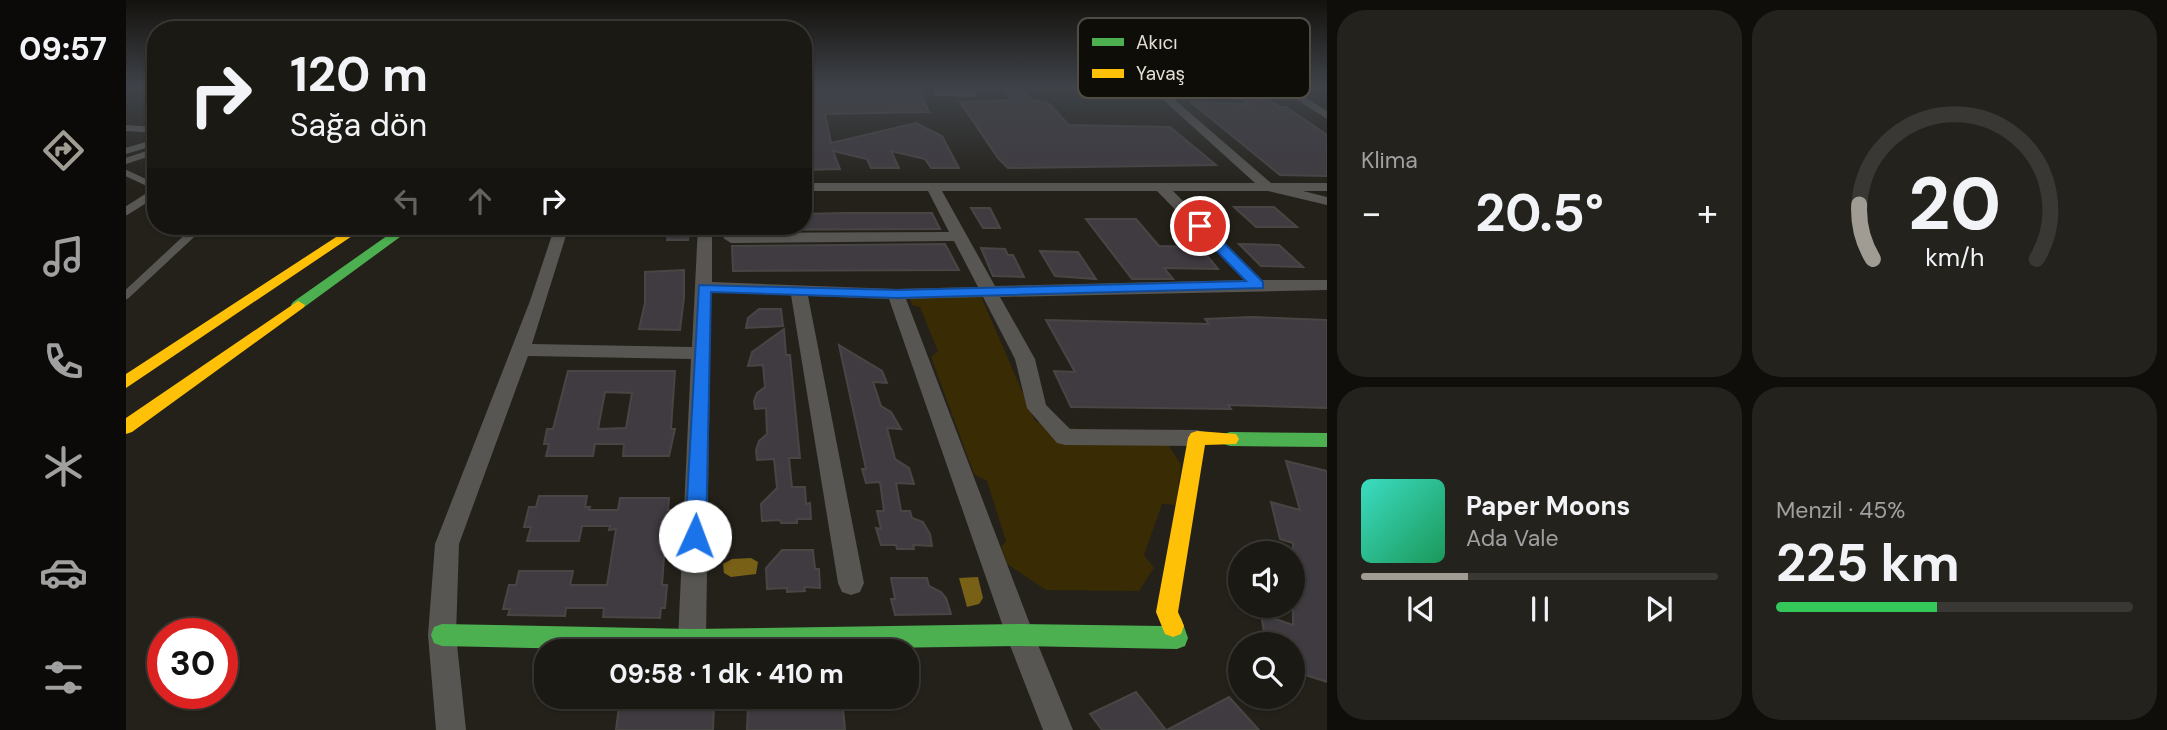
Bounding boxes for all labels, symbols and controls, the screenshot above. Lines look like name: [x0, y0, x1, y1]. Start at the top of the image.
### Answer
legend: [1078, 18, 1310, 98]
text: 09:57: [19, 28, 107, 70]
text: Akıcı: [1136, 30, 1178, 55]
text: 120 m: [290, 42, 428, 106]
icon: right: [175, 49, 266, 140]
text: Yavaş: [1136, 61, 1185, 86]
text: Sağa dön: [290, 104, 427, 146]
icon: directions: [39, 126, 88, 175]
text: Klima: [1361, 145, 1418, 175]
text: 20: [1908, 158, 2001, 253]
text: 20.5°: [1475, 179, 1604, 247]
icon: left: [388, 182, 426, 220]
icon: ahead: [461, 182, 499, 220]
icon: right: [534, 182, 572, 220]
text: −: [1361, 188, 1382, 238]
text: +: [1697, 188, 1718, 238]
pin: [1170, 196, 1230, 256]
icon: arrive: [1181, 207, 1219, 245]
icon: music: [39, 232, 88, 281]
text: km/h: [1925, 241, 1984, 274]
icon: phone: [39, 337, 88, 386]
icon: climate: [39, 442, 88, 491]
text: Paper Moons: [1466, 489, 1630, 523]
text: Menzil · 45%: [1776, 495, 1905, 525]
position arrow: [658, 499, 732, 573]
text: Ada Vale: [1466, 523, 1559, 553]
text: 225 km: [1776, 529, 1960, 597]
map controls: [1228, 541, 1305, 709]
button: sound: [1228, 541, 1305, 618]
icon: car: [39, 548, 88, 597]
icon: previous: [1402, 590, 1440, 628]
icon: pause: [1521, 590, 1559, 628]
icon: next: [1640, 590, 1678, 628]
speed limit sign: 30: [147, 618, 238, 709]
button: search: [1228, 632, 1305, 709]
icon: filters: [39, 653, 88, 702]
text: 09:58 · 1 dk · 410 m: [609, 657, 844, 691]

